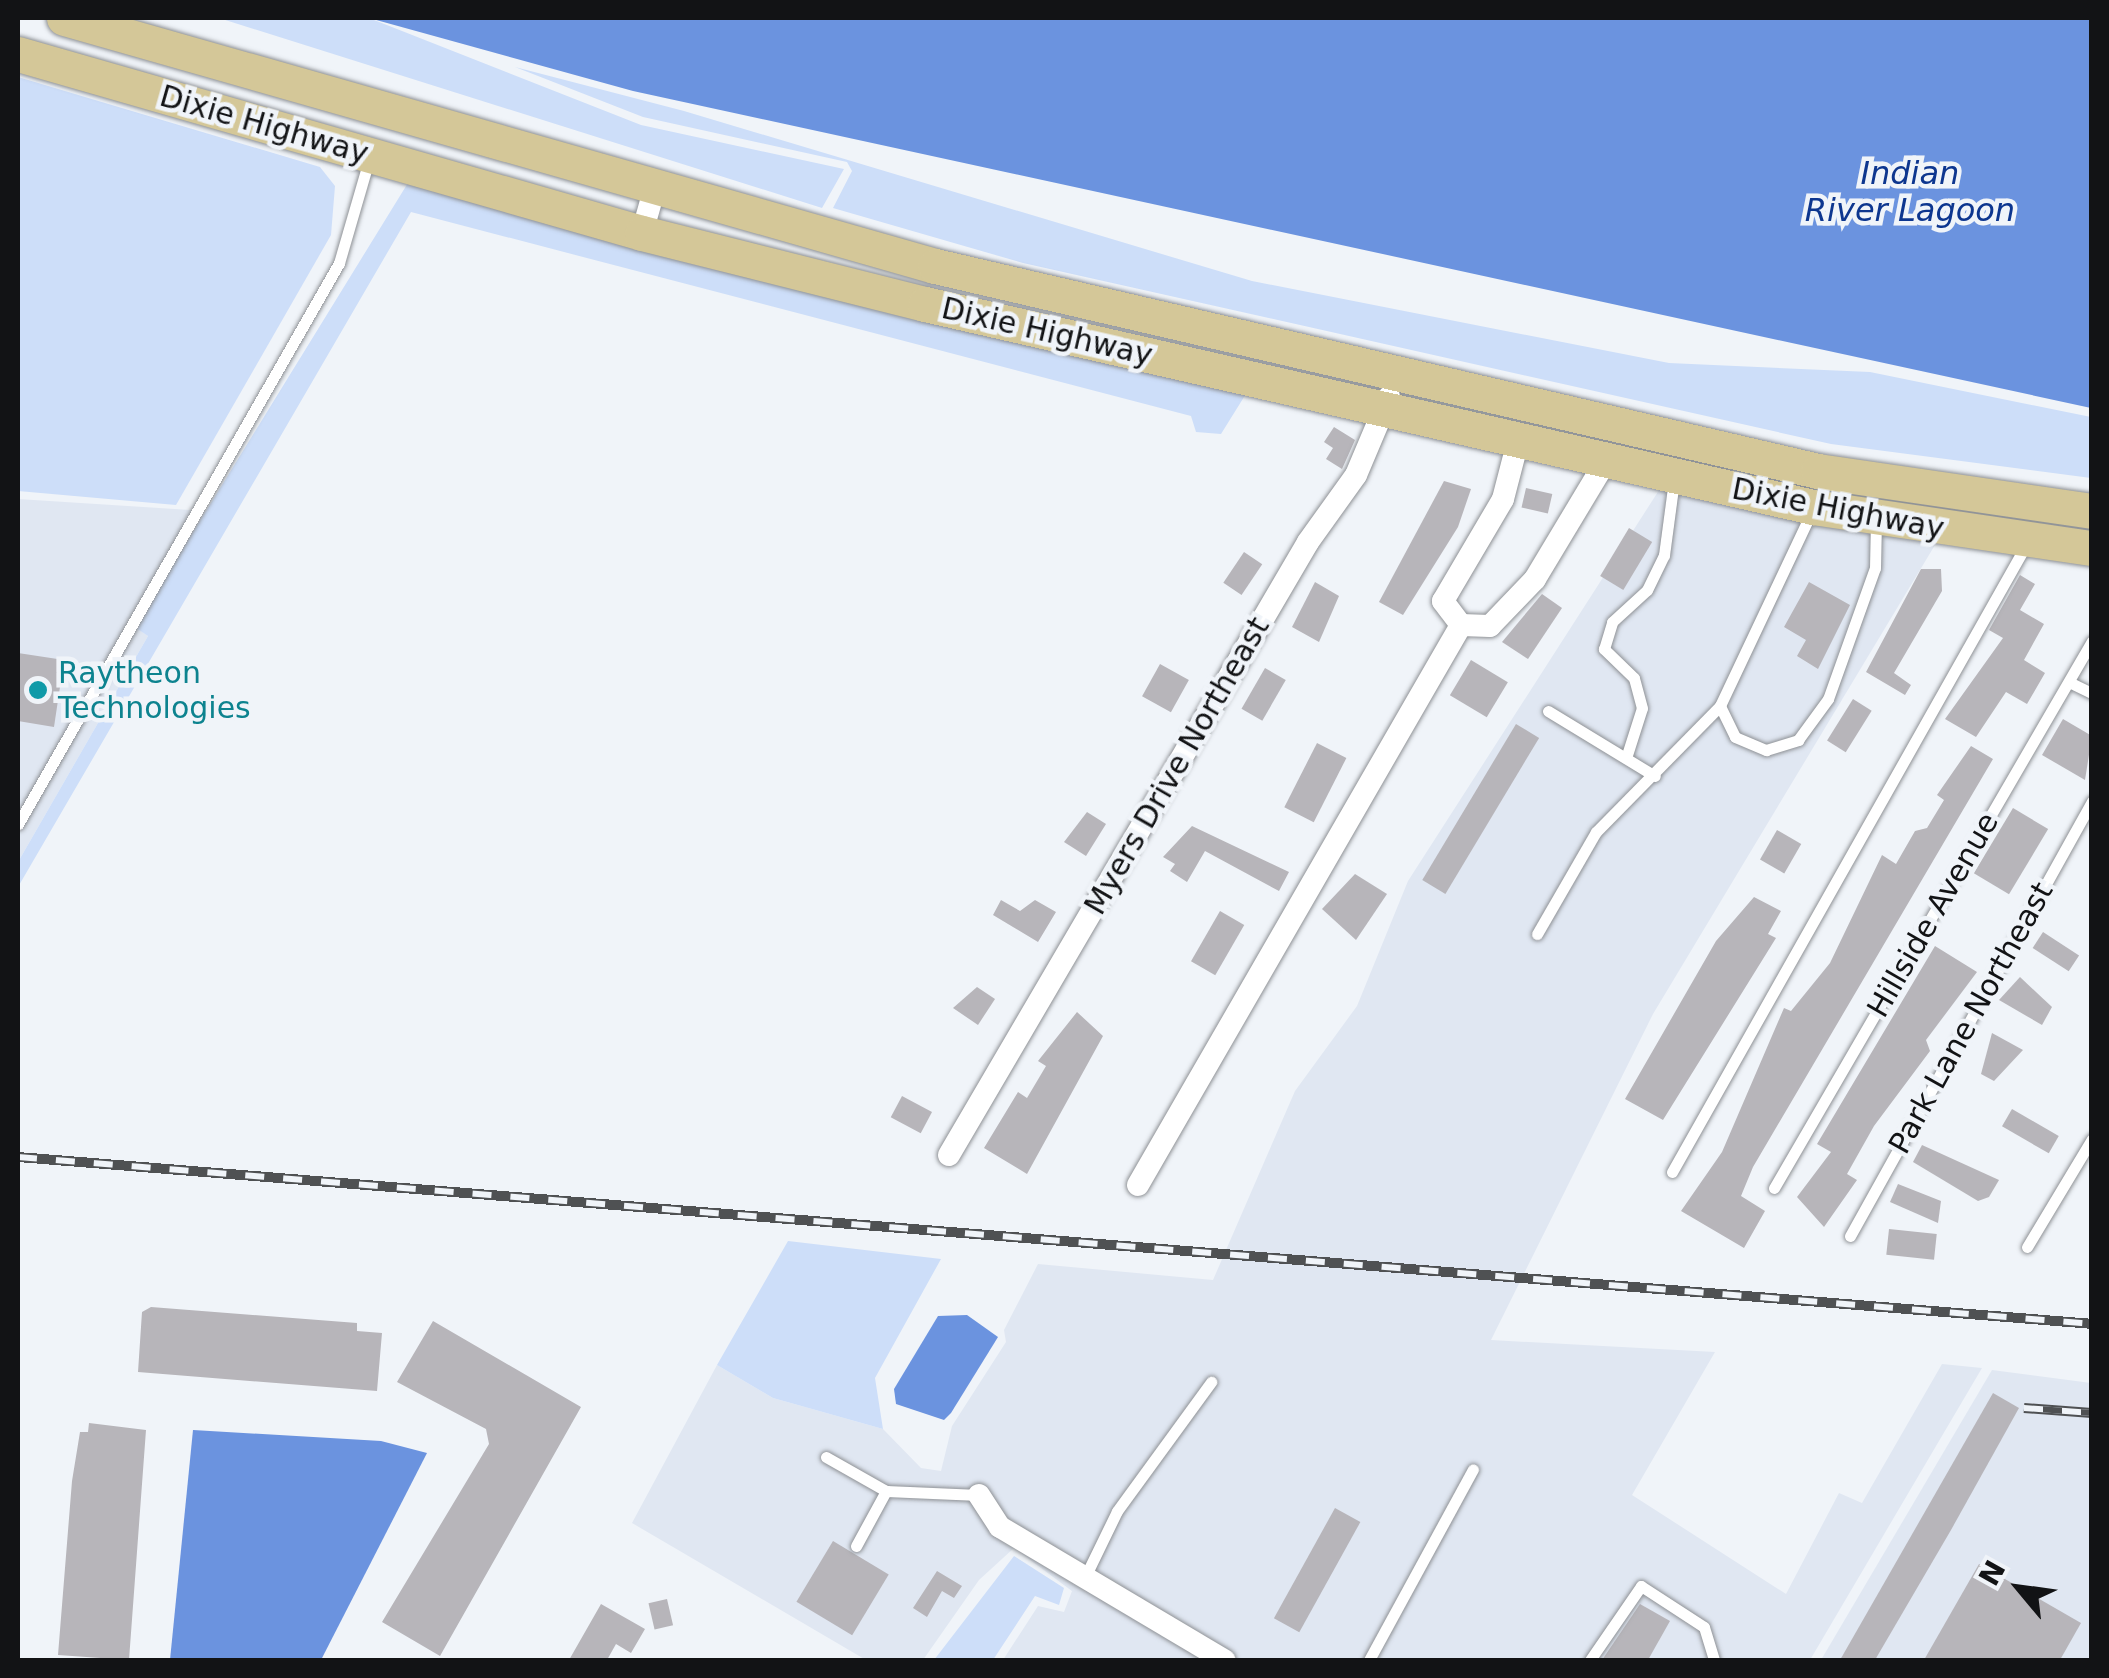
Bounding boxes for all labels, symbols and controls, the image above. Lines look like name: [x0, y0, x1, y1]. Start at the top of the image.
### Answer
street label: Dixie Highway: [156, 78, 372, 172]
water label: Indian River Lagoon: [1805, 155, 2015, 230]
street label: Dixie Highway: [938, 290, 1156, 374]
street label: Dixie Highway: [1729, 471, 1947, 547]
street label: Myers Drive Northeast: [1077, 611, 1277, 921]
place label: Raytheon Technologies: [58, 655, 251, 726]
marker: Raytheon Technologies: [27, 679, 49, 701]
street label: Hillside Avenue: [1860, 806, 2006, 1024]
street label: Park Lane Northeast: [1881, 876, 2061, 1160]
north arrow: [1969, 1538, 2069, 1638]
text: N: [1972, 1555, 2012, 1591]

